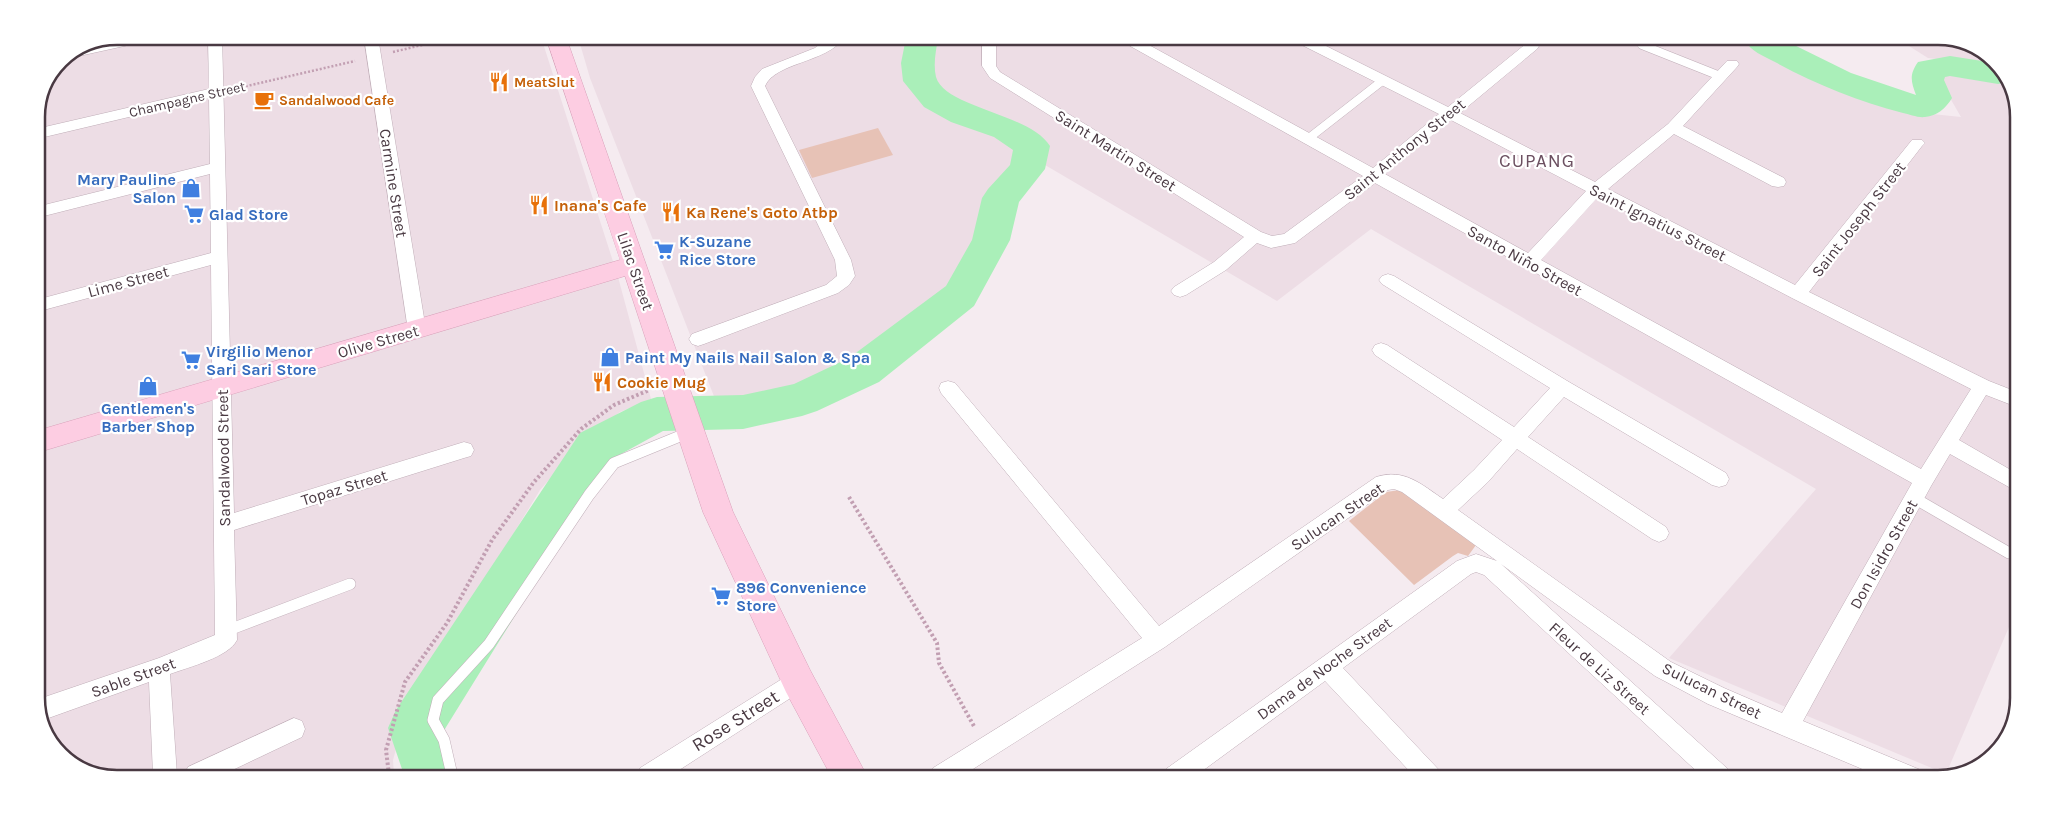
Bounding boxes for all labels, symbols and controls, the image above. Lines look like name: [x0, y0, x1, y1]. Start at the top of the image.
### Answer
restaurant icon: MeatSlut: [488, 71, 510, 93]
place label: MeatSlut: [514, 74, 575, 91]
street label: Champagne Street: [127, 78, 247, 121]
cafe icon: Sandalwood Cafe: [253, 89, 275, 111]
place label: Sandalwood Cafe: [279, 92, 394, 109]
street label: Saint Anthony Street: [1340, 95, 1469, 204]
street label: Saint Martin Street: [1052, 106, 1180, 195]
street label: Carmine Street: [376, 127, 411, 239]
district label: CUPANG: [1499, 150, 1575, 172]
street label: Saint Joseph Street: [1807, 158, 1909, 281]
place label: Mary Pauline Salon: [77, 170, 176, 207]
shop icon: Mary Pauline Salon: [180, 177, 202, 199]
street label: Saint Ignatius Street: [1586, 180, 1729, 265]
restaurant icon: Inana's Cafe: [528, 194, 550, 216]
place label: Inana's Cafe: [554, 196, 647, 215]
restaurant icon: Ka Rene's Goto Atbp: [660, 201, 682, 223]
supermarket icon: Glad Store: [183, 203, 205, 225]
place label: Ka Rene's Goto Atbp: [686, 203, 838, 222]
place label: Glad Store: [209, 205, 288, 224]
street label: Santo Niño Street: [1464, 221, 1586, 300]
street label: Lilac Street: [613, 230, 658, 313]
place label: K-Suzane Rice Store: [679, 232, 756, 269]
supermarket icon: K-Suzane Rice Store: [653, 239, 675, 261]
street label: Lime Street: [86, 262, 171, 301]
street label: Olive Street: [335, 321, 421, 362]
place label: Virgilio Menor Sari Sari Store: [206, 342, 317, 379]
shop icon: Paint My Nails Nail Salon & Spa: [599, 346, 621, 368]
place label: Paint My Nails Nail Salon & Spa: [625, 348, 870, 367]
supermarket icon: Virgilio Menor Sari Sari Store: [180, 349, 202, 371]
restaurant icon: Cookie Mug: [591, 371, 613, 393]
place label: Cookie Mug: [617, 373, 706, 392]
shop icon: Gentlemen's Barber Shop: [137, 375, 159, 397]
street label: Sandalwood Street: [213, 389, 234, 527]
place label: Gentlemen's Barber Shop: [101, 399, 195, 436]
street label: Topaz Street: [299, 465, 389, 510]
street label: Sulucan Street: [1287, 478, 1387, 554]
street label: Don Isidro Street: [1846, 496, 1921, 612]
place label: 896 Convenience Store: [736, 578, 866, 615]
supermarket icon: 896 Convenience Store: [710, 585, 732, 607]
street label: Dama de Noche Street: [1253, 613, 1395, 724]
street label: Fleur de Liz Street: [1545, 618, 1654, 719]
street label: Sable Street: [88, 653, 178, 702]
street label: Sulucan Street: [1659, 658, 1764, 723]
street label: Rose Street: [688, 685, 783, 756]

